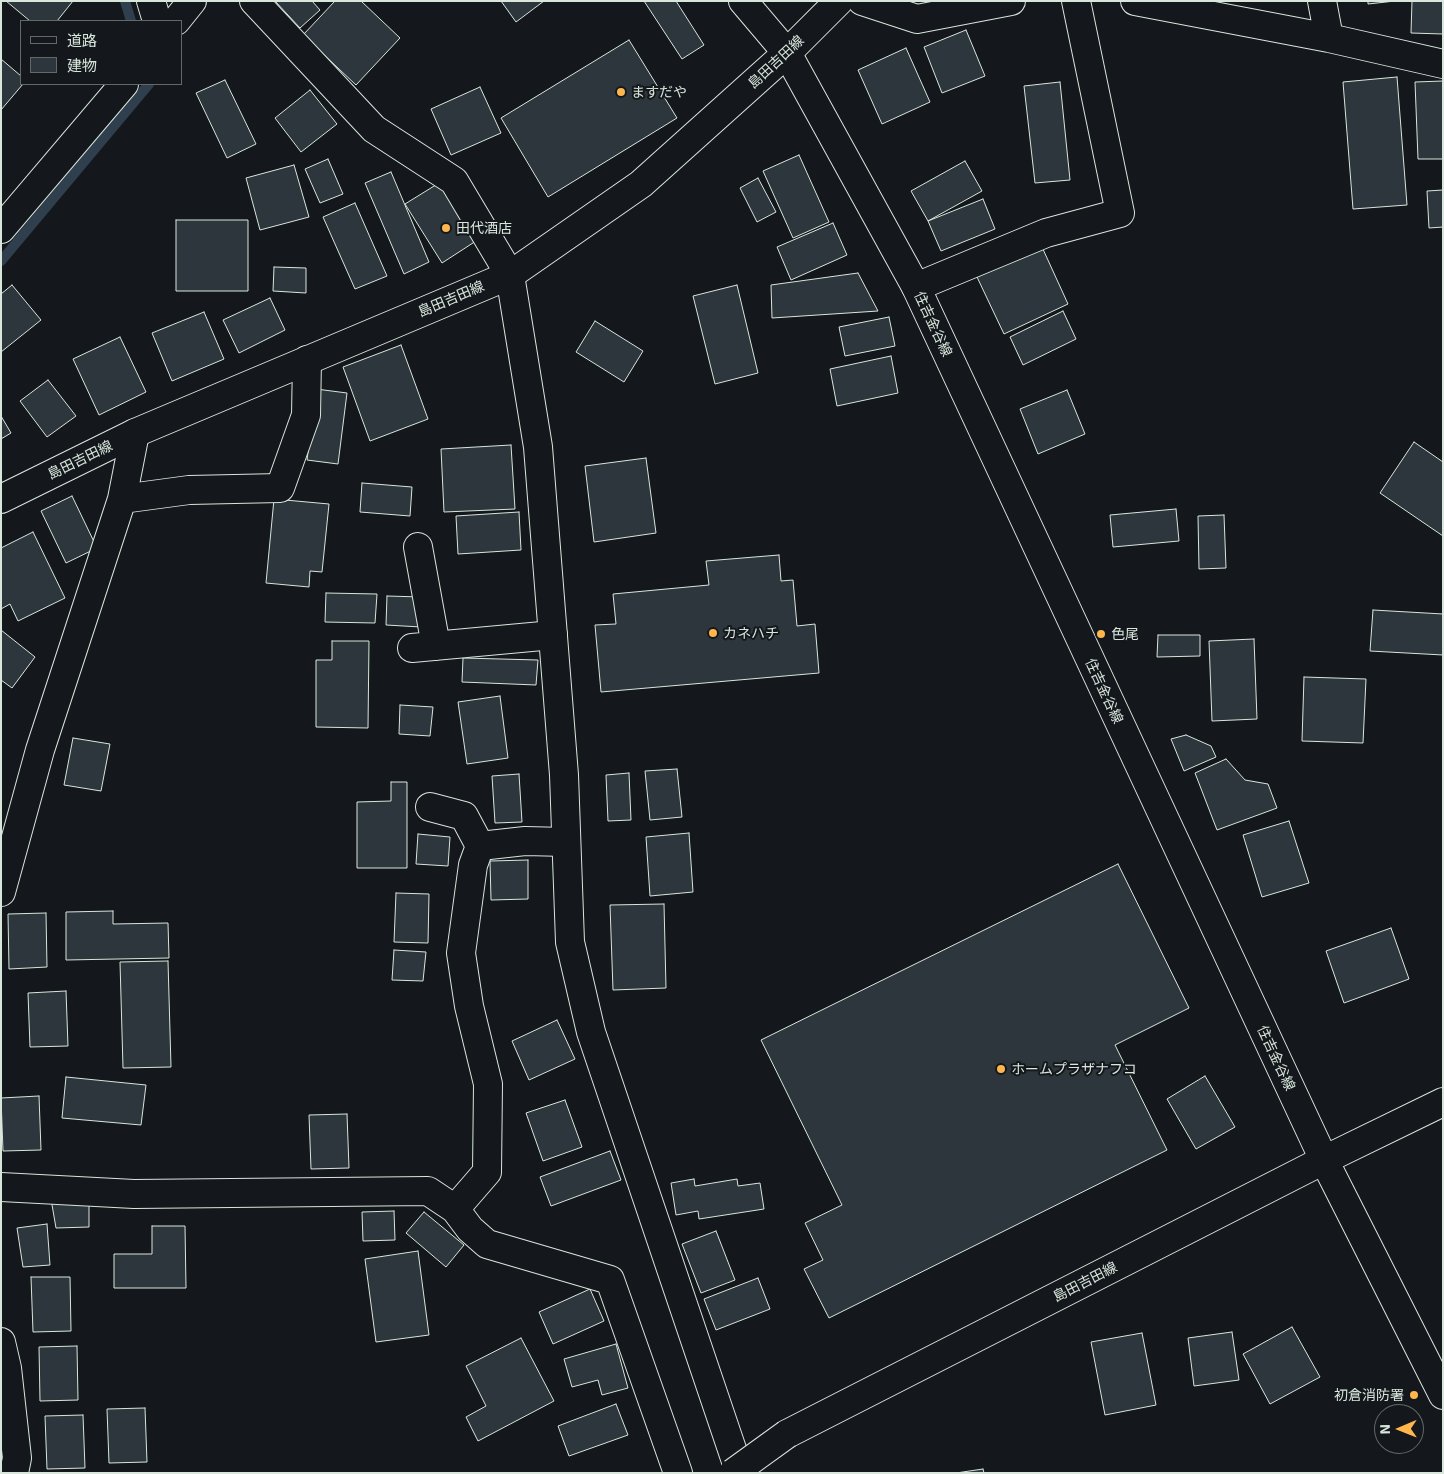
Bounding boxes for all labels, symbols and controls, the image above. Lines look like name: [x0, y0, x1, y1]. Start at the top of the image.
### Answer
legend: [20, 20, 182, 85]
text: 道路: [67, 31, 97, 49]
street label: 島田吉田線: [745, 32, 807, 92]
text: 建物: [67, 56, 97, 74]
place label: ますだや: [631, 84, 687, 100]
marker: ますだや: [615, 86, 627, 98]
place label: 田代酒店: [456, 220, 512, 236]
marker: 田代酒店: [440, 222, 452, 234]
street label: 島田吉田線: [416, 278, 486, 320]
street label: 住吉金谷線: [911, 289, 955, 359]
street label: 島田吉田線: [45, 437, 115, 483]
place label: カネハチ: [723, 625, 779, 641]
place label: 色尾: [1111, 626, 1139, 642]
marker: カネハチ: [707, 627, 719, 639]
marker: 色尾: [1095, 628, 1107, 640]
street label: 住吉金谷線: [1082, 656, 1126, 726]
street label: 住吉金谷線: [1254, 1023, 1298, 1093]
place label: ホームプラザナフコ: [1011, 1061, 1137, 1077]
marker: ホームプラザナフコ: [995, 1063, 1007, 1075]
street label: 島田吉田線: [1050, 1259, 1120, 1305]
place label: 初倉消防署: [1334, 1387, 1404, 1403]
marker: 初倉消防署: [1408, 1389, 1420, 1401]
north arrow: [1374, 1404, 1424, 1454]
text: N: [1376, 1424, 1393, 1434]

